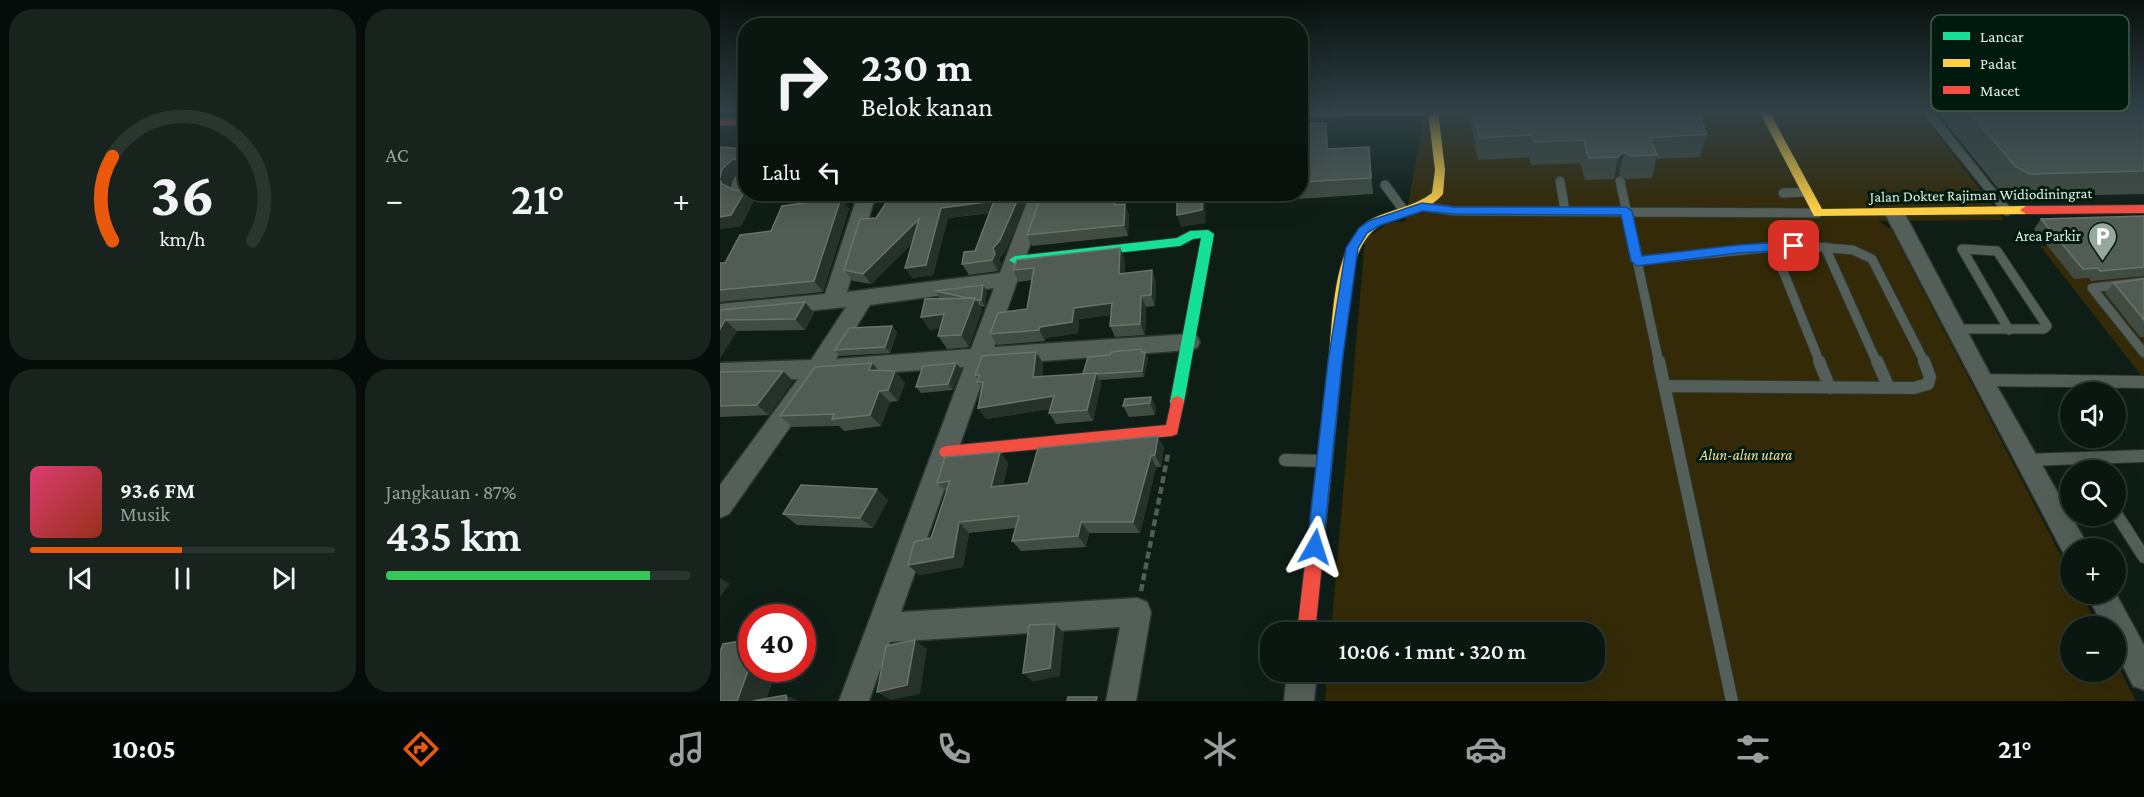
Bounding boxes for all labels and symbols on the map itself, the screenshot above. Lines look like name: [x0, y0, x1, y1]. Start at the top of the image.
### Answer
legend: [1931, 15, 2129, 111]
text: Lancar: [1980, 28, 2024, 45]
text: Padat: [1980, 55, 2017, 72]
text: Macet: [1980, 82, 2020, 99]
street label: Jalan Dokter Rajiman Widiodiningrat: [1868, 185, 2094, 206]
pin: [1768, 220, 1819, 271]
parking icon: Area Parkir: [2086, 220, 2118, 262]
place label: Area Parkir: [2015, 228, 2082, 244]
park label: Alun-alun utara: [1699, 447, 1792, 463]
position arrow: [1283, 515, 1347, 579]
speed limit sign: 40: [738, 604, 816, 682]

